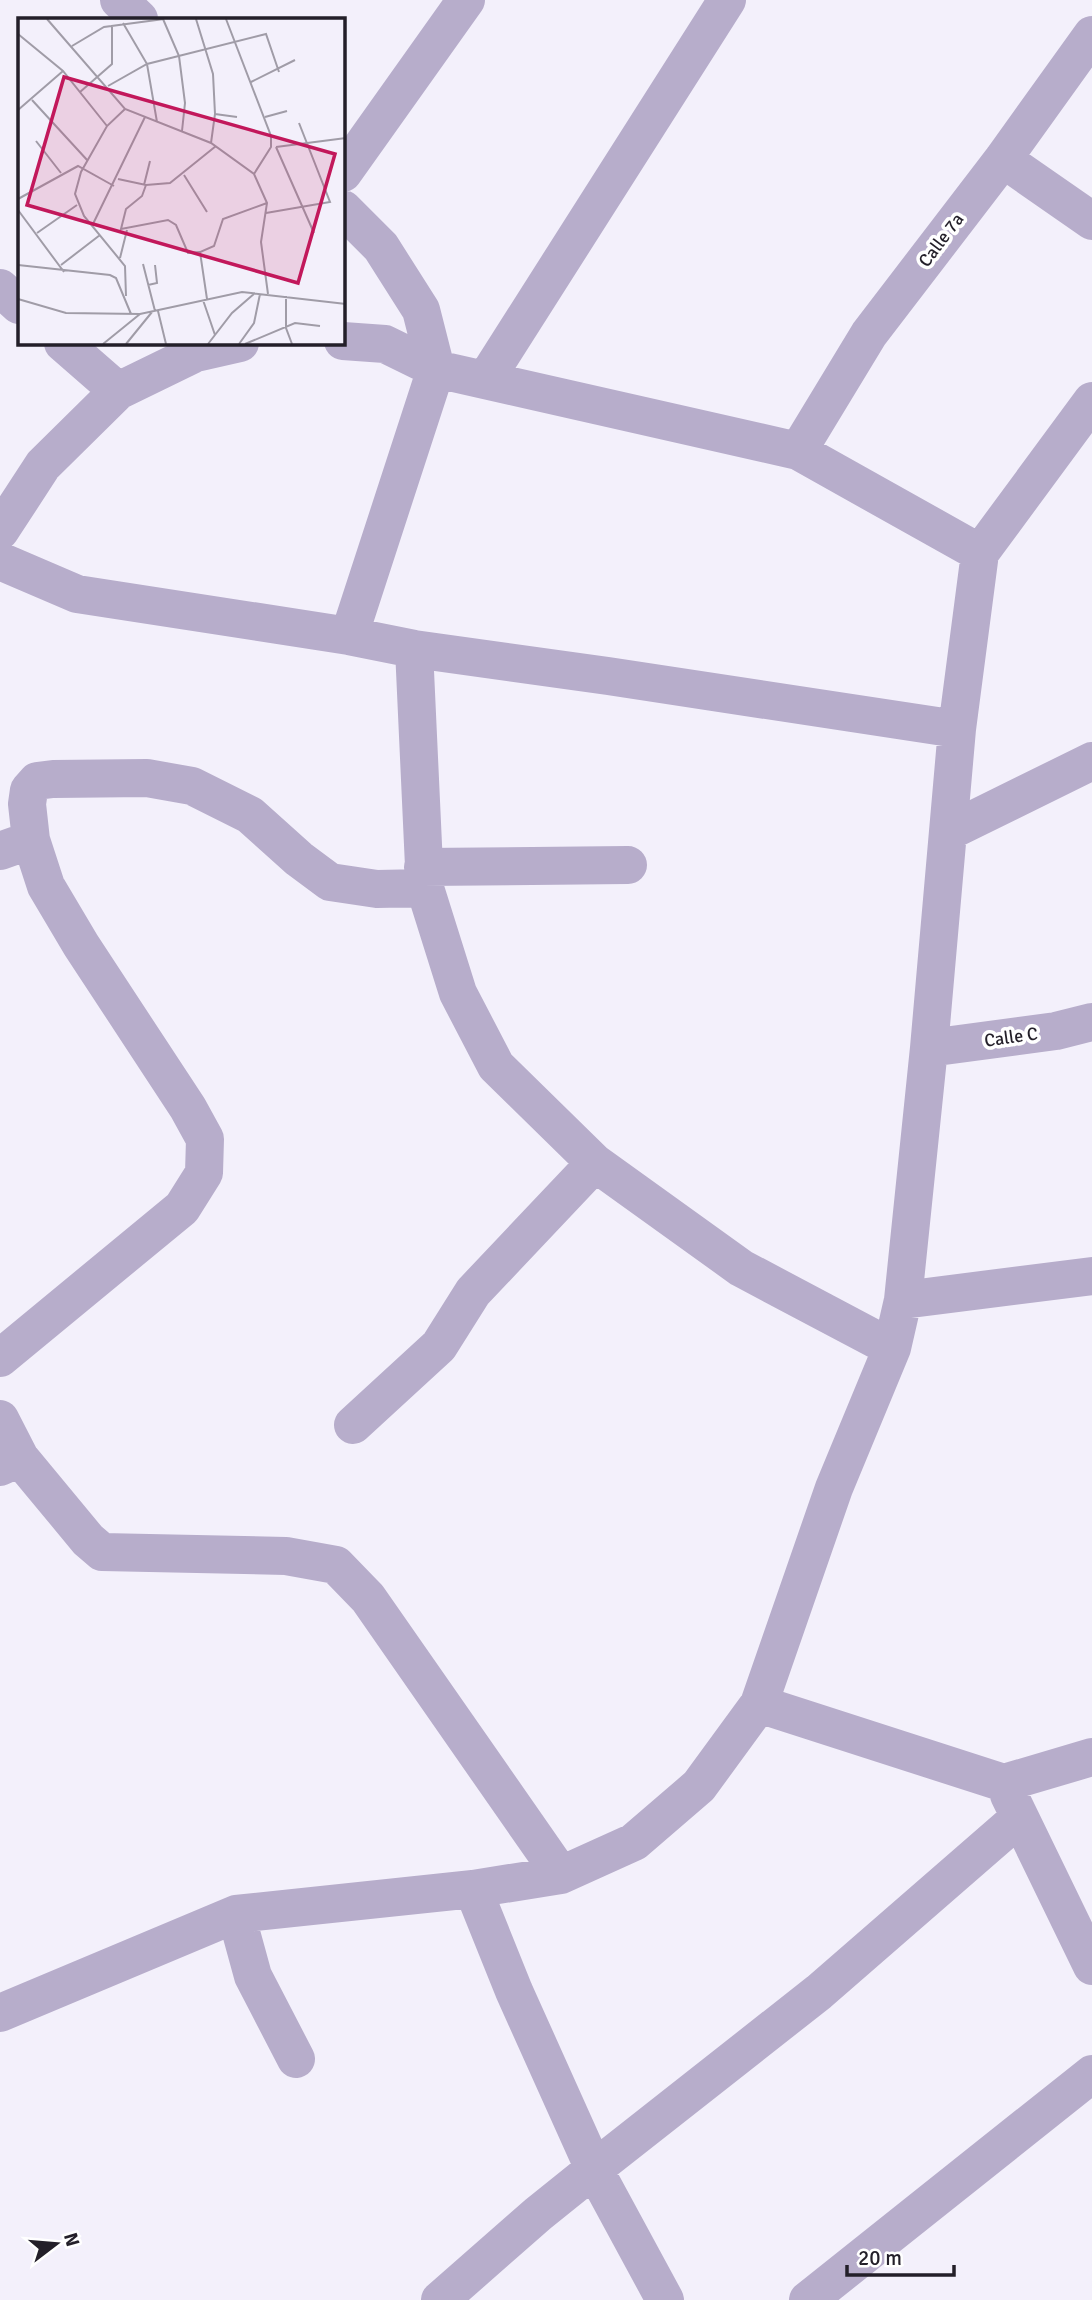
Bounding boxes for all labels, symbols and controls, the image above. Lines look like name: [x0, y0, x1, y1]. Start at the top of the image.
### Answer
inset map: [18, 18, 345, 345]
street label: Calle 7a: [914, 209, 968, 271]
street label: Calle C: [983, 1022, 1039, 1052]
north arrow: [21, 2209, 91, 2279]
text: N: [58, 2230, 85, 2249]
scale bar: [847, 2234, 954, 2278]
text: 20 m: [858, 2245, 902, 2271]

